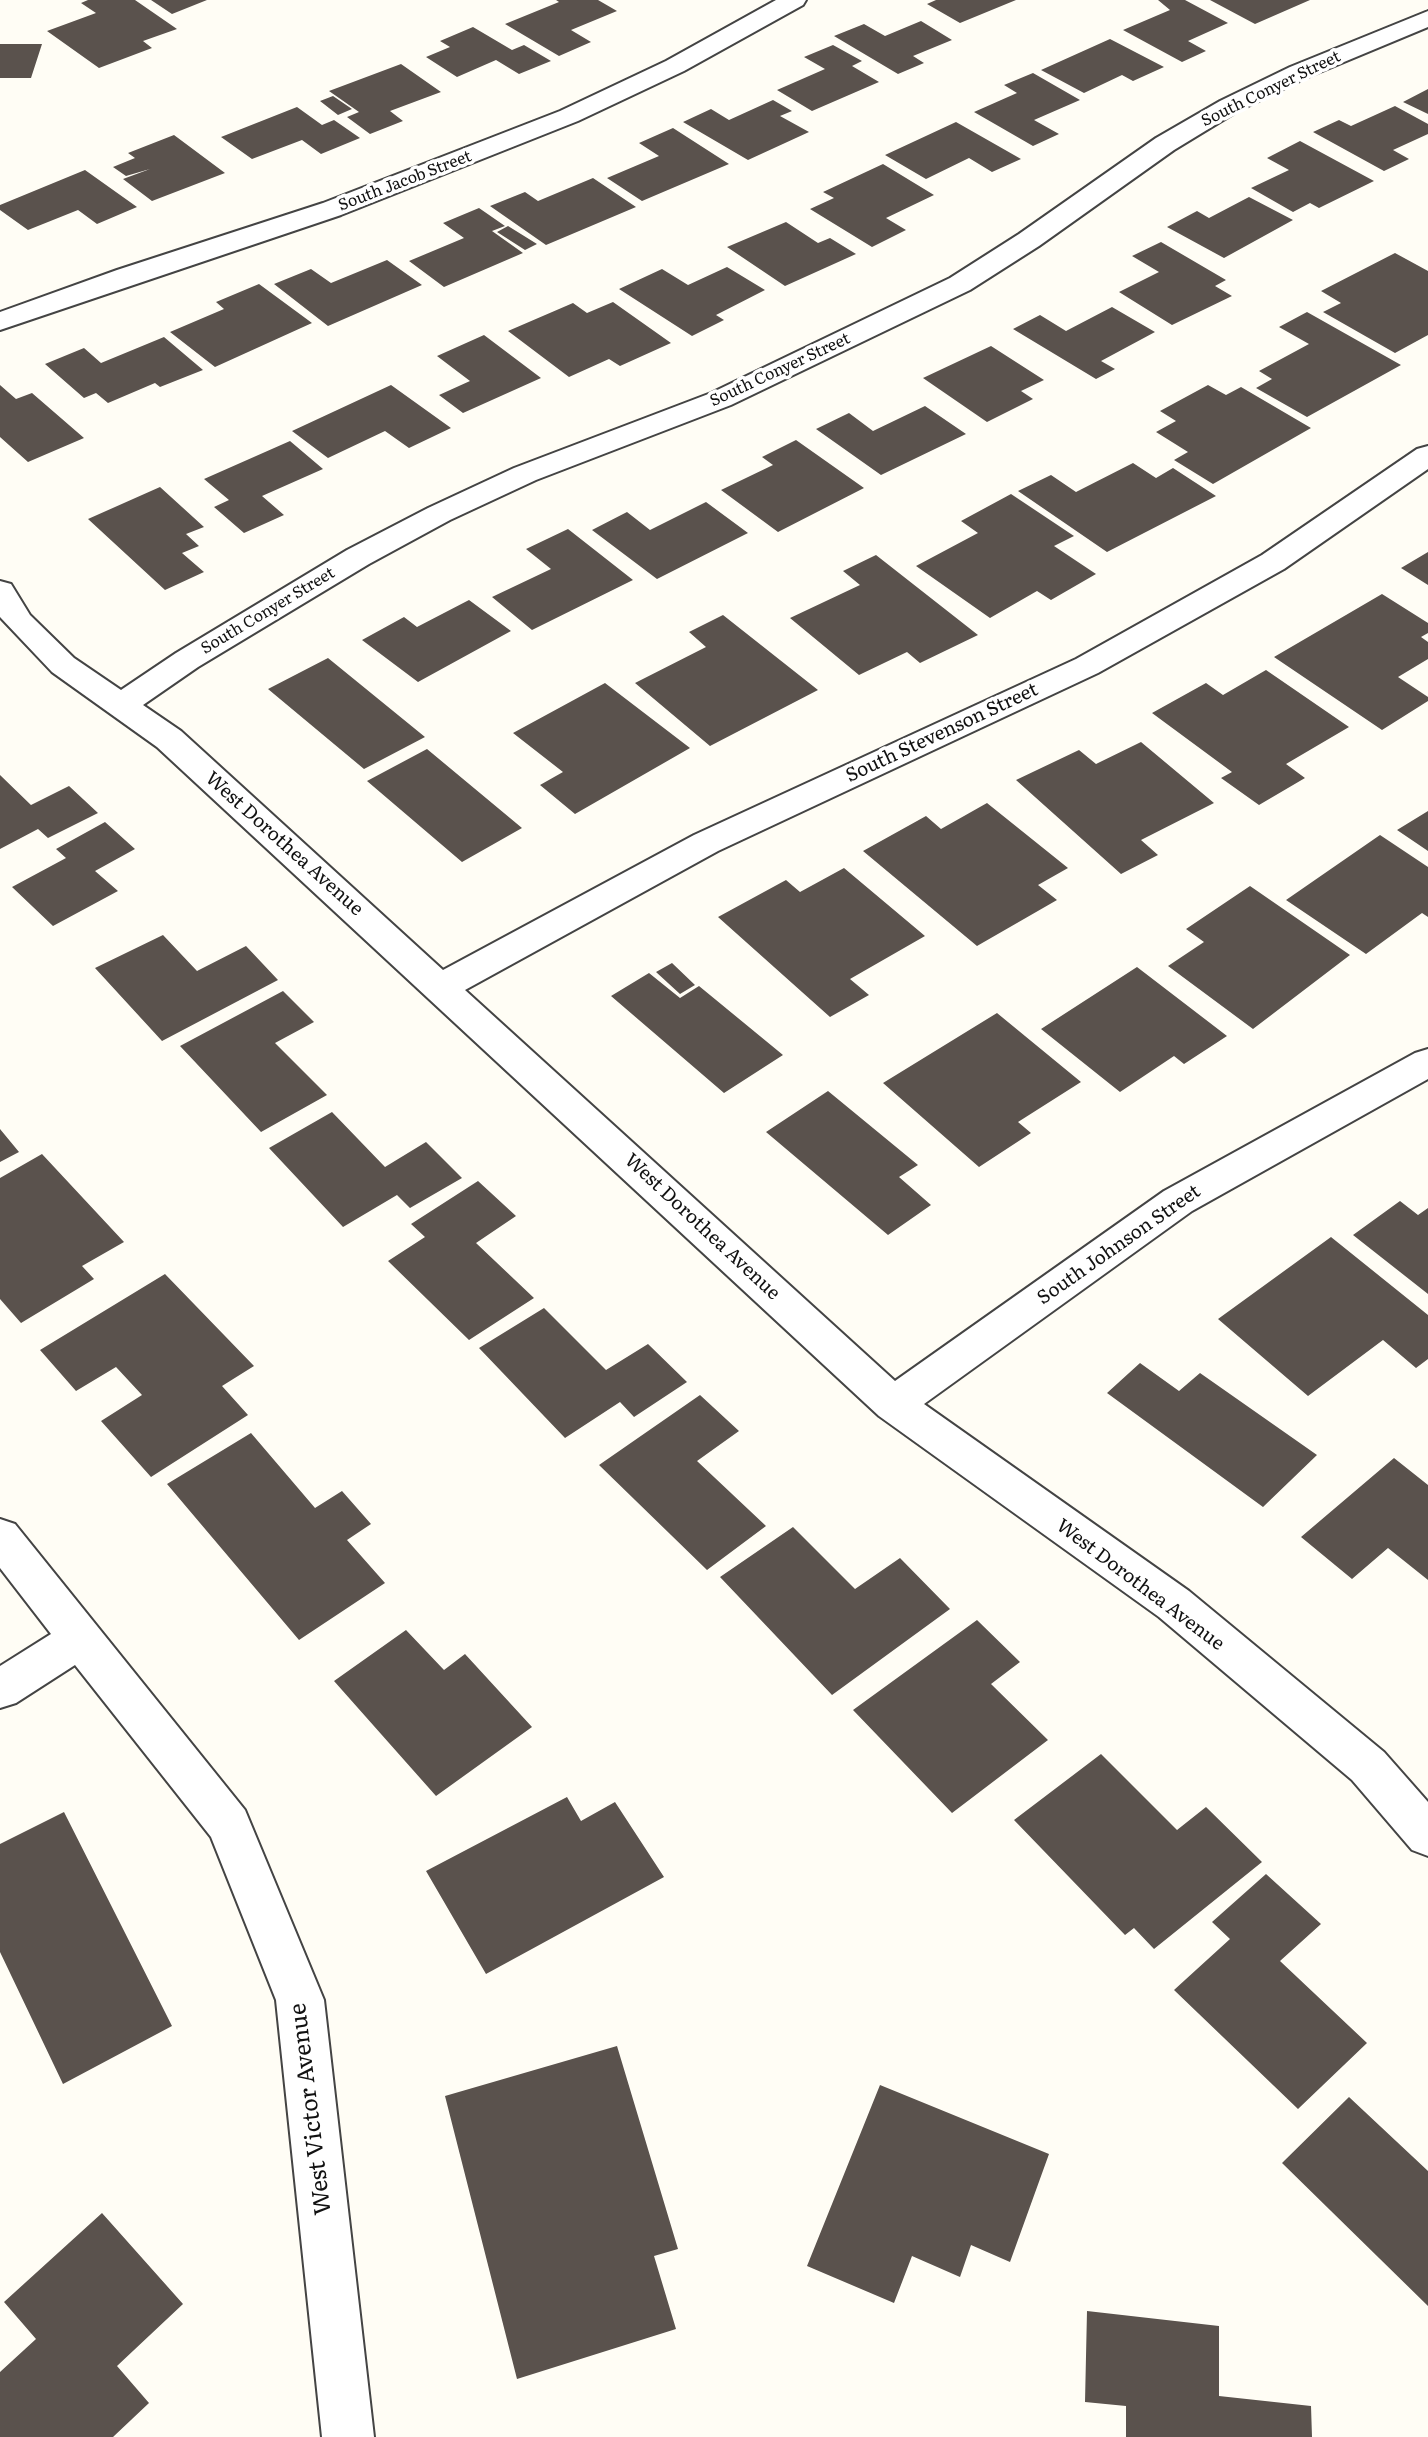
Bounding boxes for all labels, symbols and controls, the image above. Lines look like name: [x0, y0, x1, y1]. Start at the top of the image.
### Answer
street label: South Conyer Street: [1198, 47, 1344, 131]
street label: South Jacob Street: [336, 147, 474, 215]
street label: South Conyer Street: [707, 329, 853, 411]
street label: South Conyer Street: [198, 564, 338, 658]
street label: South Stevenson Street: [842, 678, 1042, 788]
street label: West Dorothea Avenue: [200, 767, 368, 921]
street label: West Dorothea Avenue: [619, 1149, 785, 1305]
street label: South Johnson Street: [1033, 1180, 1205, 1310]
street label: West Dorothea Avenue: [1052, 1514, 1228, 1656]
street label: West Victor Avenue: [284, 2002, 338, 2216]

